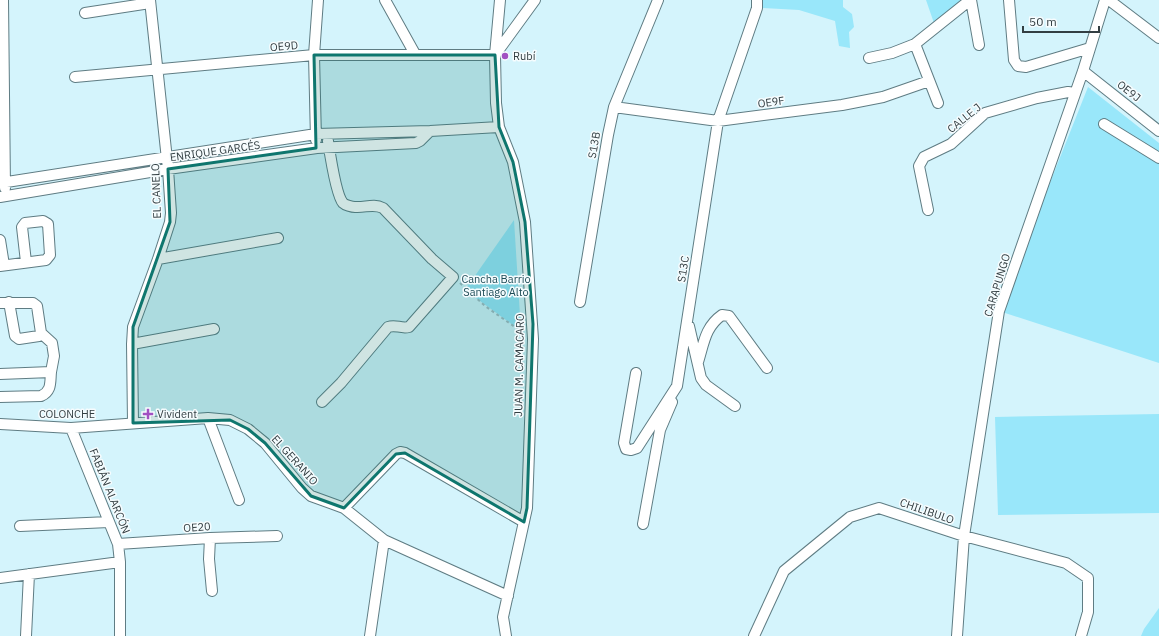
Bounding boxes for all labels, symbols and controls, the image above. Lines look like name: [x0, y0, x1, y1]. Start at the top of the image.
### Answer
scale bar: [1023, 8, 1099, 34]
text: 50 m: [1029, 14, 1057, 29]
street label: OE9D: [269, 38, 299, 54]
place label: Rubí: [513, 49, 536, 63]
marker: Rubí: [500, 51, 510, 61]
street label: OE9J: [1114, 77, 1144, 105]
street label: OE9F: [757, 93, 785, 111]
street label: CALLE J: [944, 100, 984, 136]
street label: S13B: [585, 131, 603, 159]
street label: ENRIQUE GARCÉS: [169, 138, 261, 164]
street label: EL CANELO: [148, 163, 164, 219]
street label: CARAPUNGO: [981, 252, 1013, 318]
street label: S13C: [674, 255, 692, 283]
park label: Cancha Barrio Santiago Alto: [461, 272, 531, 299]
street label: JUAN M. CAMACARO: [511, 313, 527, 417]
street label: COLONCHE: [39, 407, 95, 421]
place label: Vivident: [157, 407, 197, 421]
marker: Vivident: [142, 408, 154, 420]
street label: EL GERANIO: [269, 432, 321, 488]
street label: FABIÁN ALARCÓN: [87, 446, 133, 536]
street label: CHILIBULO: [898, 495, 956, 527]
street label: OE20: [183, 519, 211, 535]

